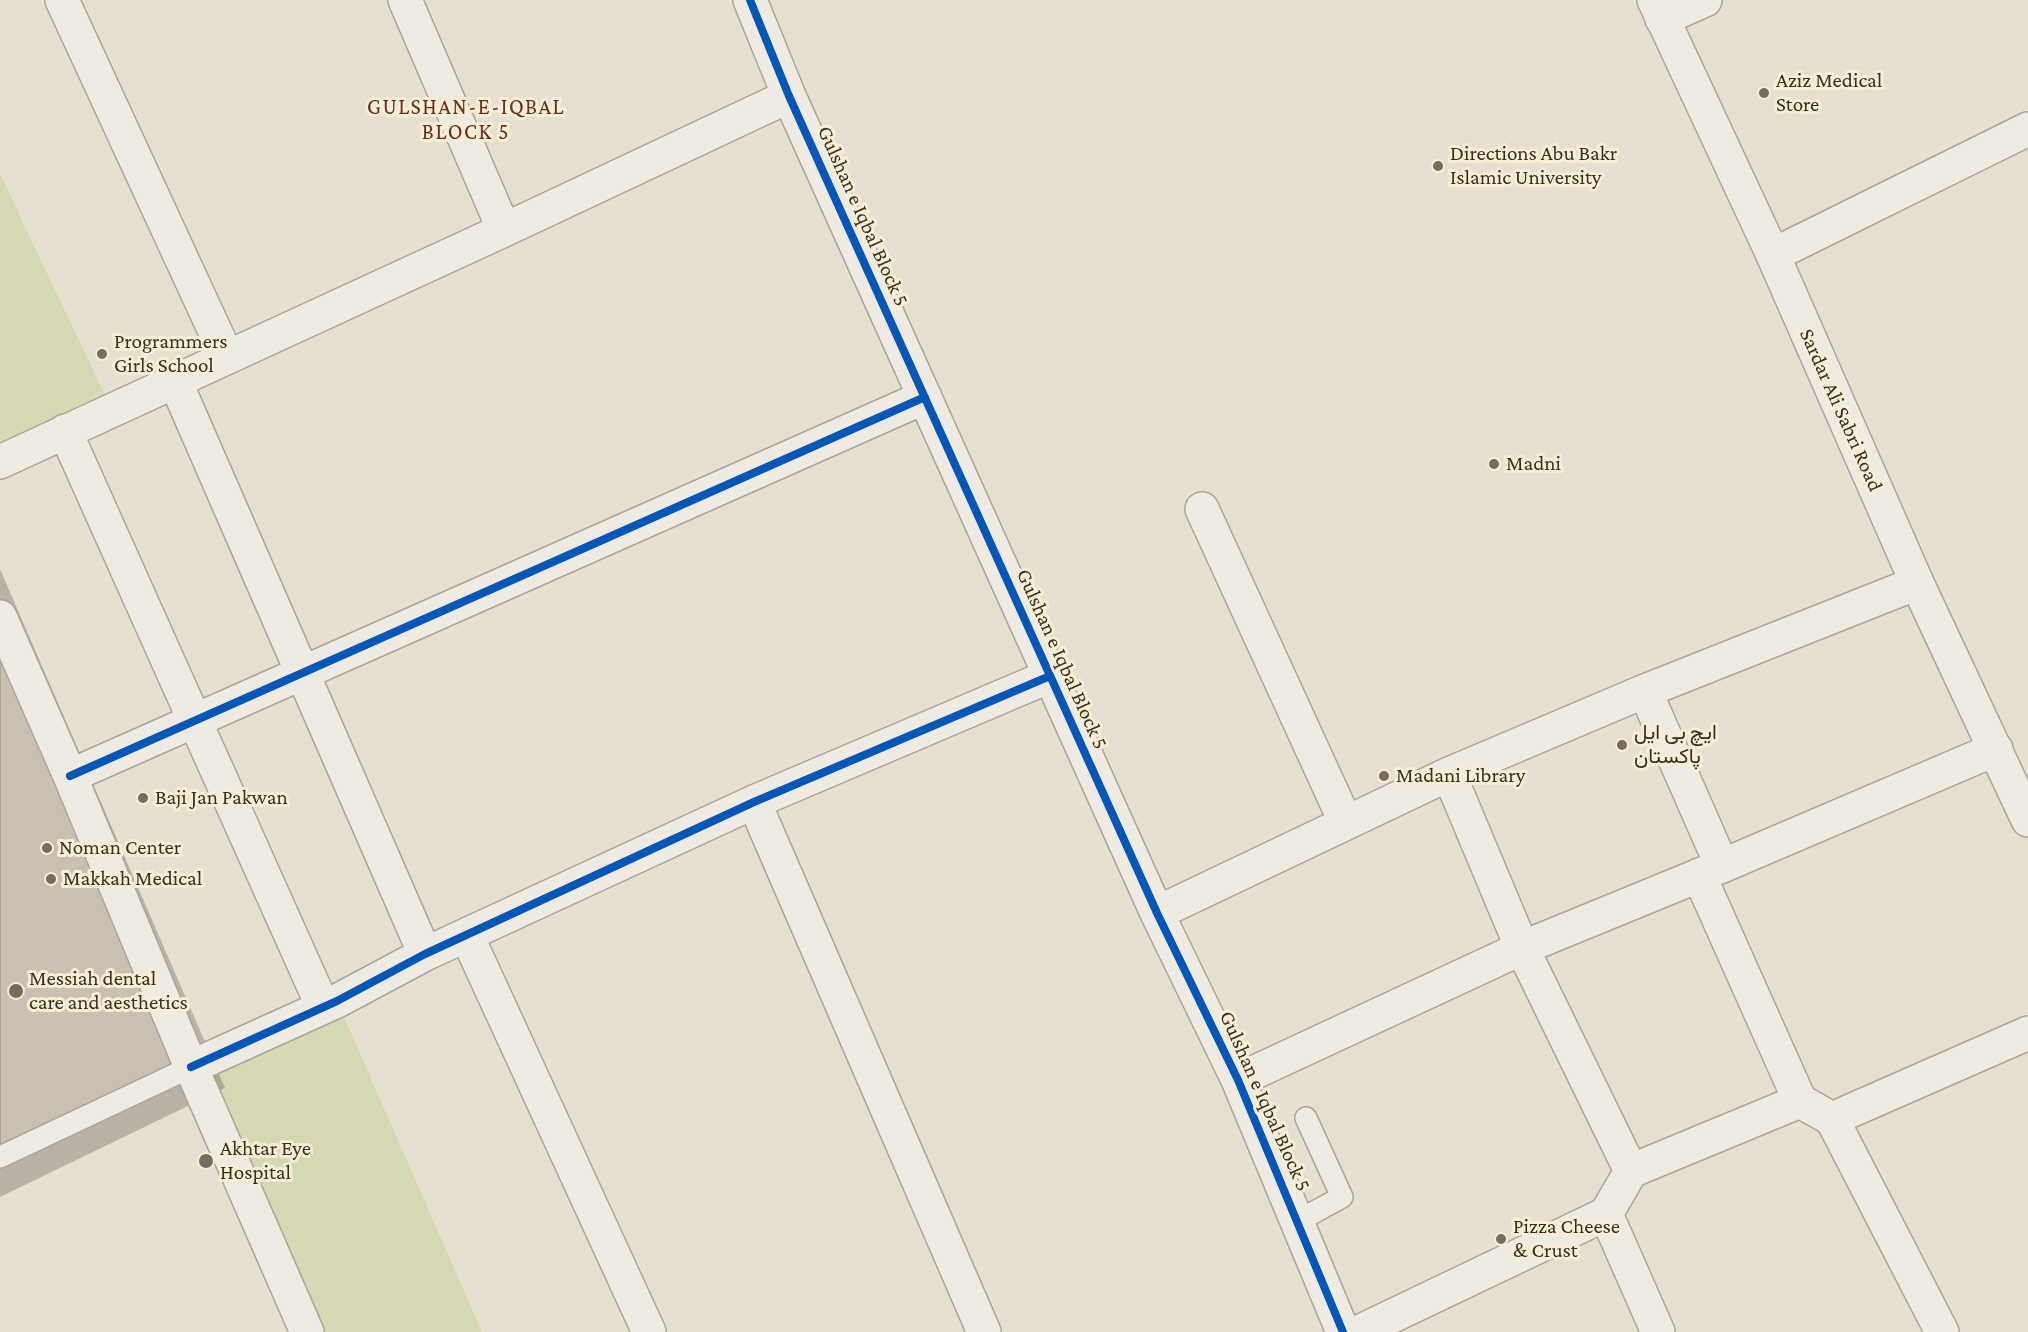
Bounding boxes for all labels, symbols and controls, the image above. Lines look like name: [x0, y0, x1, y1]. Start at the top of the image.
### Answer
place label: Aziz Medical Store: [1776, 68, 1882, 118]
marker: Aziz Medical Store: [1757, 86, 1771, 100]
district label: GULSHAN-E-IQBAL BLOCK 5: [367, 94, 565, 146]
street label: Gulshan e Iqbal Block 5: [812, 122, 914, 310]
place label: Directions Abu Bakr Islamic University: [1450, 141, 1617, 191]
marker: Directions Abu Bakr Islamic University: [1431, 159, 1445, 173]
street label: Sardar Ali Sabri Road: [1794, 325, 1888, 495]
place label: Programmers Girls School: [114, 329, 227, 379]
marker: Programmers Girls School: [95, 347, 109, 361]
place label: Madni: [1506, 451, 1561, 477]
marker: Madni: [1487, 457, 1501, 471]
street label: Gulshan e Iqbal Block 5: [1011, 565, 1113, 753]
place label: ایچ بی ایل پاکستان: [1634, 720, 1717, 770]
marker: ایچ بی ایل پاکستان: [1615, 738, 1629, 752]
place label: Madani Library: [1396, 763, 1525, 789]
marker: Madani Library: [1377, 769, 1391, 783]
place label: Baji Jan Pakwan: [155, 785, 288, 811]
marker: Baji Jan Pakwan: [136, 791, 150, 805]
place label: Noman Center: [59, 835, 181, 861]
marker: Noman Center: [40, 841, 54, 855]
place label: Makkah Medical: [63, 866, 202, 892]
marker: Makkah Medical: [44, 872, 58, 886]
place label: Messiah dental care and aesthetics: [29, 966, 188, 1016]
marker: Messiah dental care and aesthetics: [7, 982, 25, 1000]
street label: Gulshan e Iqbal Block 5: [1214, 1007, 1316, 1195]
place label: Akhtar Eye Hospital: [220, 1136, 311, 1186]
marker: Akhtar Eye Hospital: [197, 1152, 215, 1170]
place label: Pizza Cheese & Crust: [1513, 1214, 1620, 1264]
marker: Pizza Cheese & Crust: [1494, 1232, 1508, 1246]

